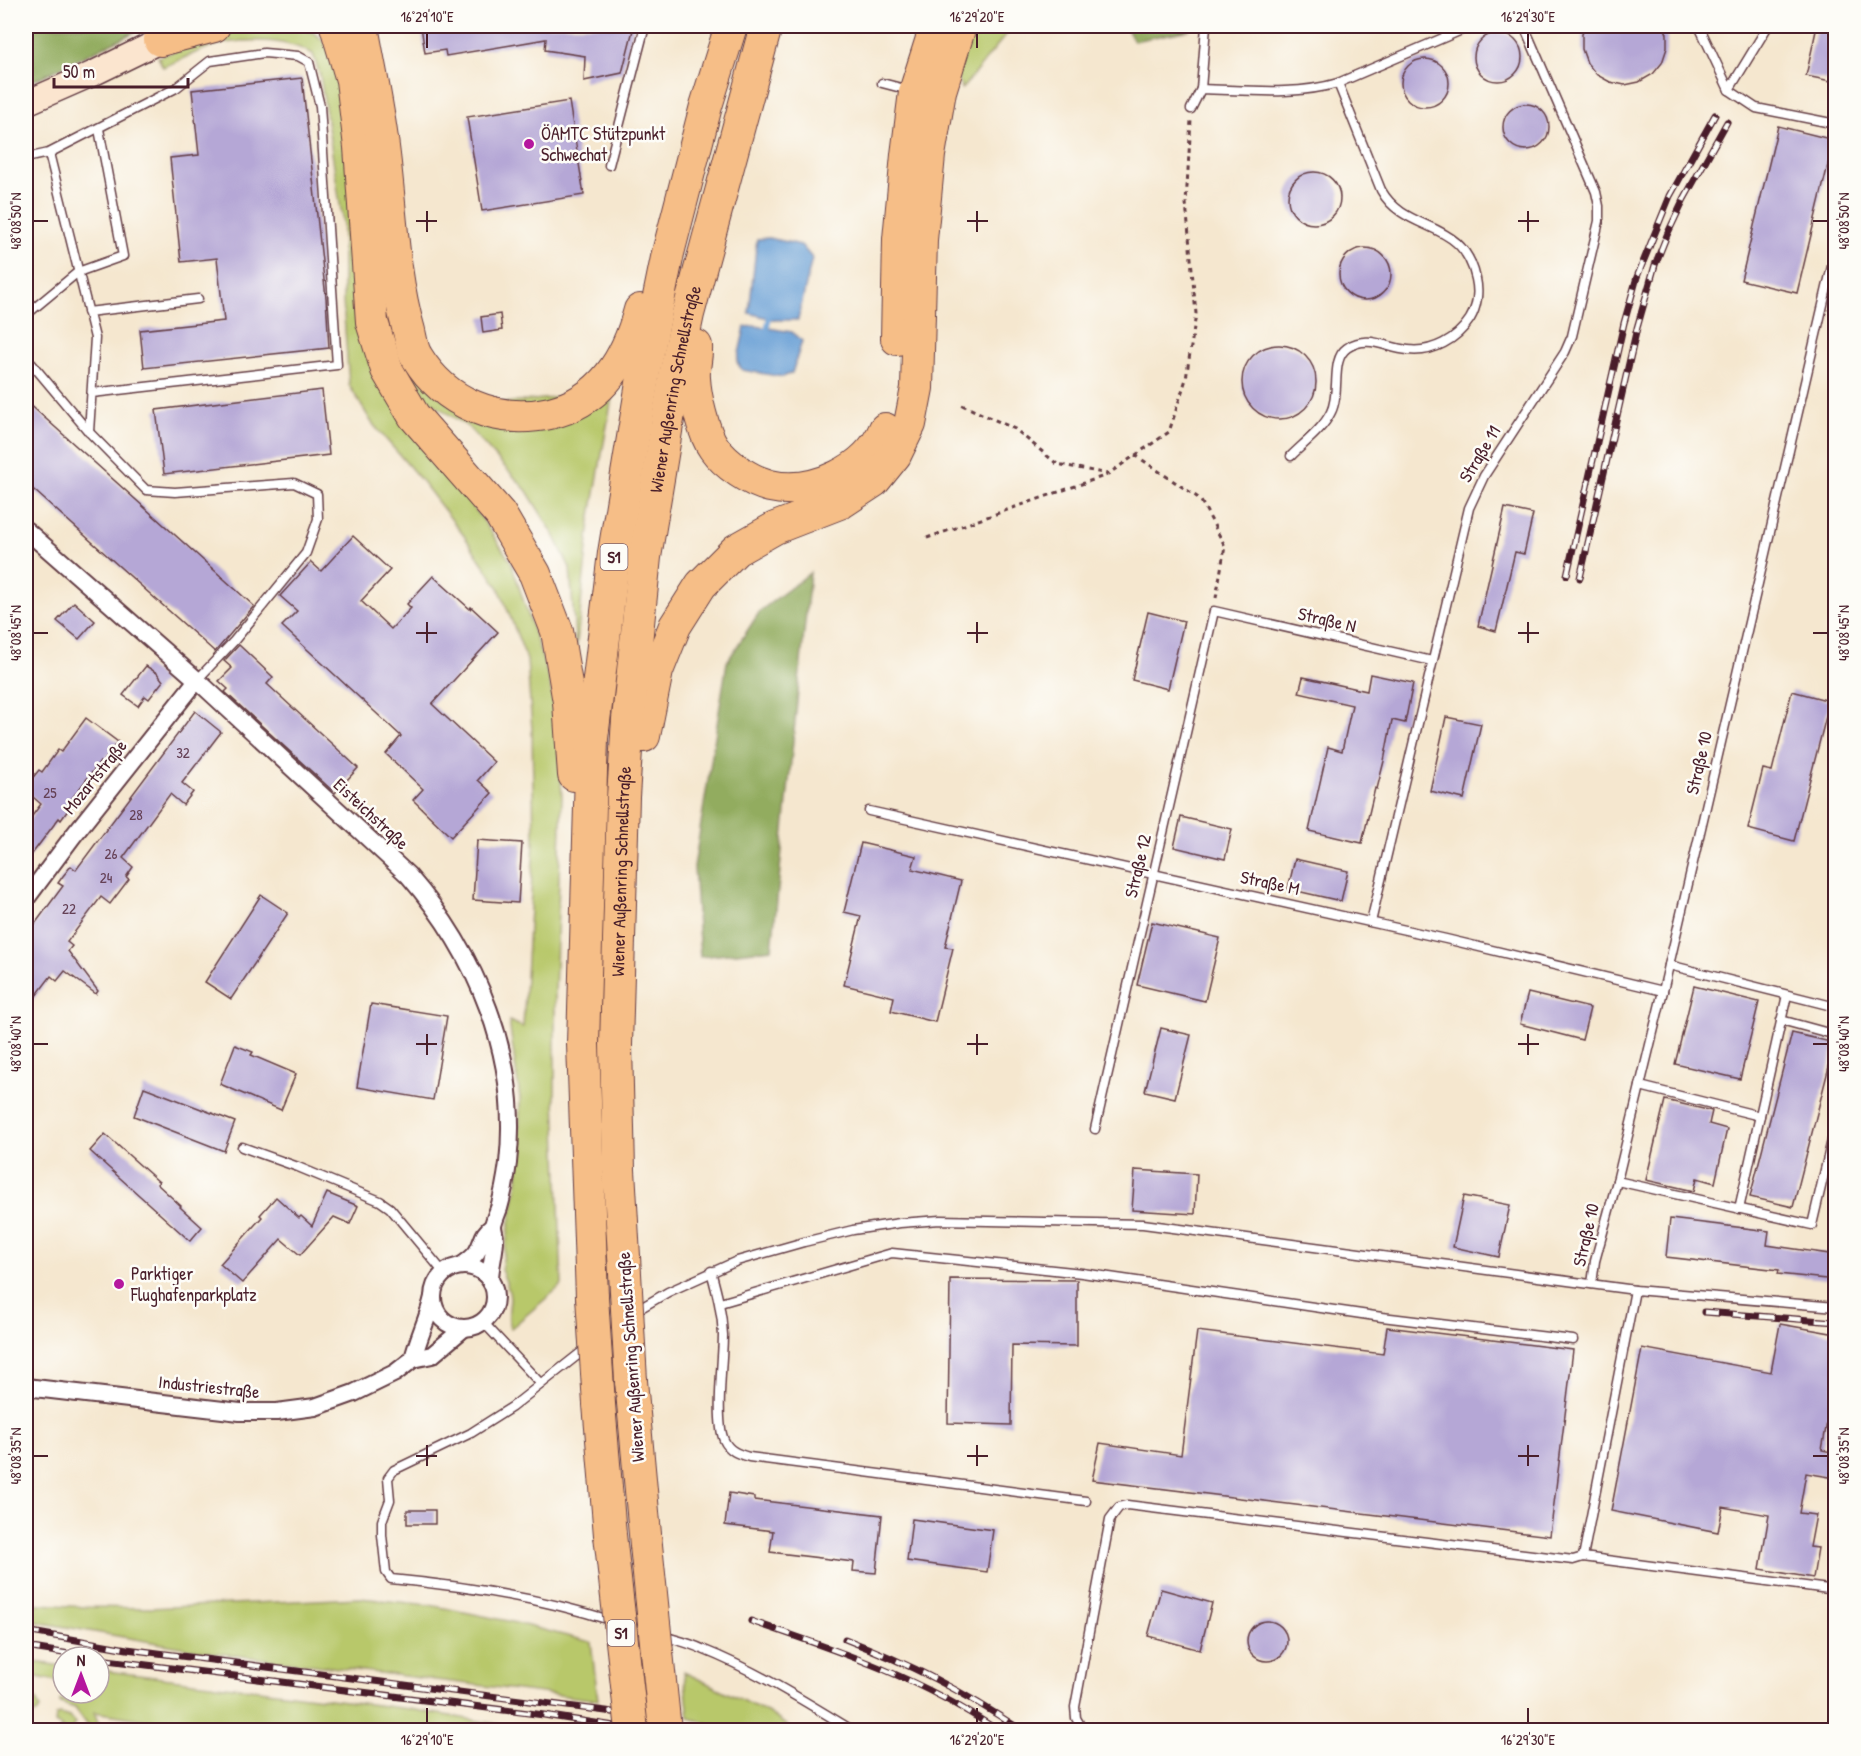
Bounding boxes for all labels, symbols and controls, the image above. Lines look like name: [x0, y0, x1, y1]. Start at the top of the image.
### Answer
text: 16°29'10"E: [400, 6, 454, 27]
text: 16°29'20"E: [950, 6, 1005, 27]
text: 16°29'30"E: [1501, 6, 1556, 27]
scale bar: [54, 51, 188, 89]
text: 50 m: [63, 59, 95, 84]
place label: ÖAMTC Stützpunkt Schwechat: [541, 121, 666, 167]
marker: ÖAMTC Stützpunkt Schwechat: [522, 137, 536, 151]
text: 48°08'50"N: [5, 193, 26, 249]
text: 48°08'50"N: [1833, 193, 1854, 249]
street label: Wiener Außenring Schnellstraße: [643, 283, 707, 495]
street label: Straße 11: [1453, 421, 1506, 487]
road number: S1: [600, 544, 628, 570]
street label: Straße N: [1296, 601, 1359, 638]
text: 48°08'45"N: [5, 605, 26, 661]
text: 48°08'45"N: [1833, 605, 1854, 661]
street label: Straße 10: [1679, 729, 1718, 797]
street label: Mozartstraße: [57, 734, 133, 819]
house number: 32: [176, 742, 190, 763]
street label: Wiener Außenring Schnellstraße: [605, 765, 637, 977]
street label: Eisteichstraße: [328, 772, 414, 855]
house number: 25: [43, 782, 57, 803]
house number: 28: [129, 804, 143, 825]
street label: Straße 12: [1118, 831, 1157, 900]
house number: 26: [104, 843, 118, 864]
street label: Straße M: [1238, 864, 1302, 901]
house number: 24: [100, 867, 113, 888]
house number: 22: [62, 898, 76, 919]
text: 48°08'40"N: [5, 1016, 26, 1072]
text: 48°08'40"N: [1833, 1016, 1854, 1072]
street label: Straße 10: [1566, 1201, 1605, 1269]
street label: Wiener Außenring Schnellstraße: [611, 1251, 650, 1463]
place label: Parktiger Flughafenparkplatz: [130, 1261, 257, 1307]
marker: Parktiger Flughafenparkplatz: [112, 1277, 126, 1291]
street label: Industriestraße: [157, 1369, 261, 1404]
text: 48°08'35"N: [5, 1428, 26, 1484]
text: 48°08'35"N: [1833, 1428, 1854, 1484]
road number: S1: [608, 1620, 634, 1646]
north arrow: [51, 1645, 111, 1705]
text: N: [77, 1649, 86, 1671]
text: 16°29'10"E: [400, 1729, 454, 1750]
text: 16°29'20"E: [950, 1729, 1005, 1750]
text: 16°29'30"E: [1501, 1729, 1556, 1750]

